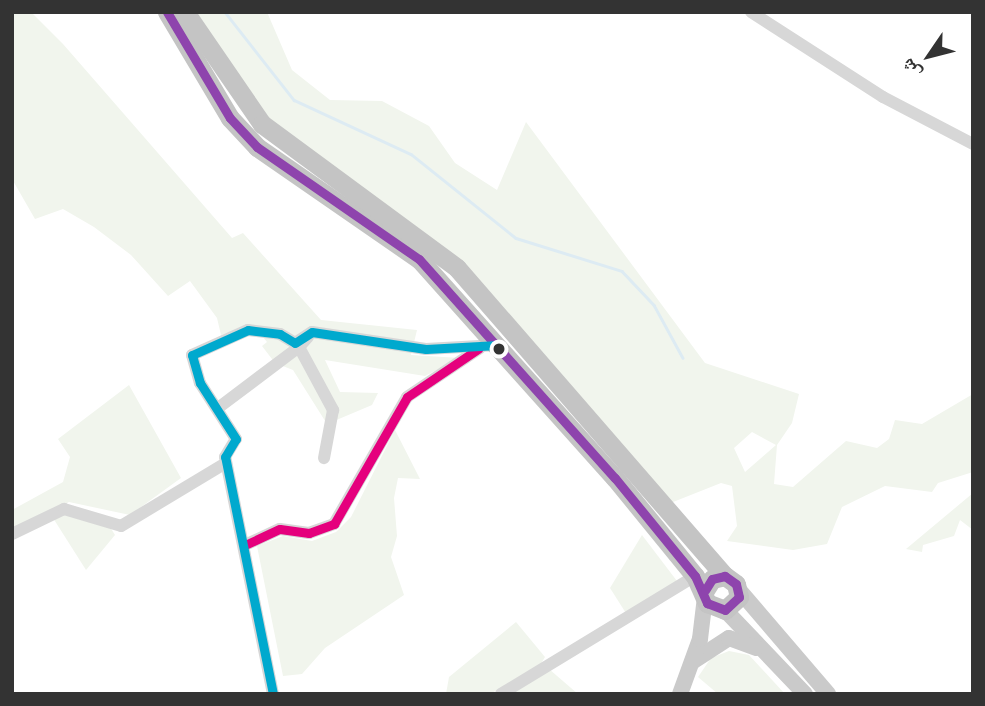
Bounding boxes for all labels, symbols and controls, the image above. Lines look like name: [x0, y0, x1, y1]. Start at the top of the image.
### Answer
north arrow: [894, 21, 964, 91]
text: ش: [898, 55, 925, 82]
unlabelled marker: [492, 342, 506, 356]

